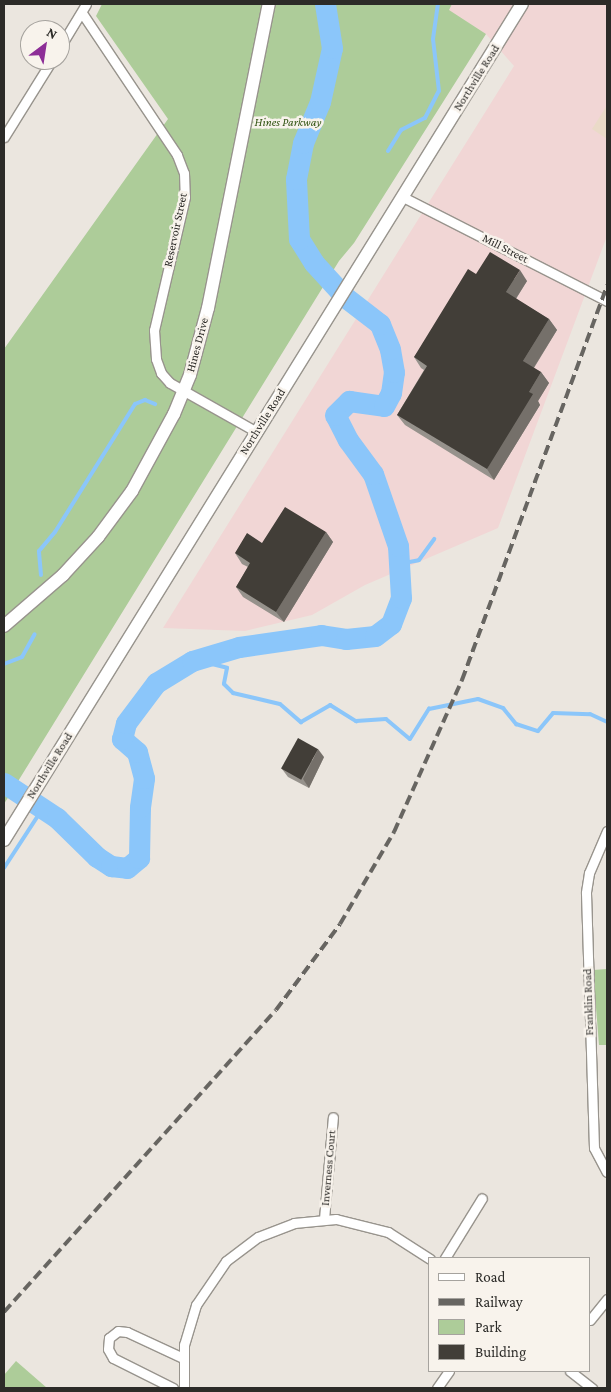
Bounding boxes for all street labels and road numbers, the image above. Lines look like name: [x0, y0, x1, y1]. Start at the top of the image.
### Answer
street label: Northville Road: [451, 42, 503, 114]
street label: Reservoir Street: [161, 192, 191, 268]
street label: Mill Street: [480, 231, 530, 267]
street label: Hines Drive: [184, 316, 212, 374]
street label: Northville Road: [237, 386, 289, 458]
street label: Northville Road: [24, 730, 76, 802]
street label: Franklin Road: [581, 968, 597, 1036]
street label: Inverness Court: [319, 1130, 339, 1206]

